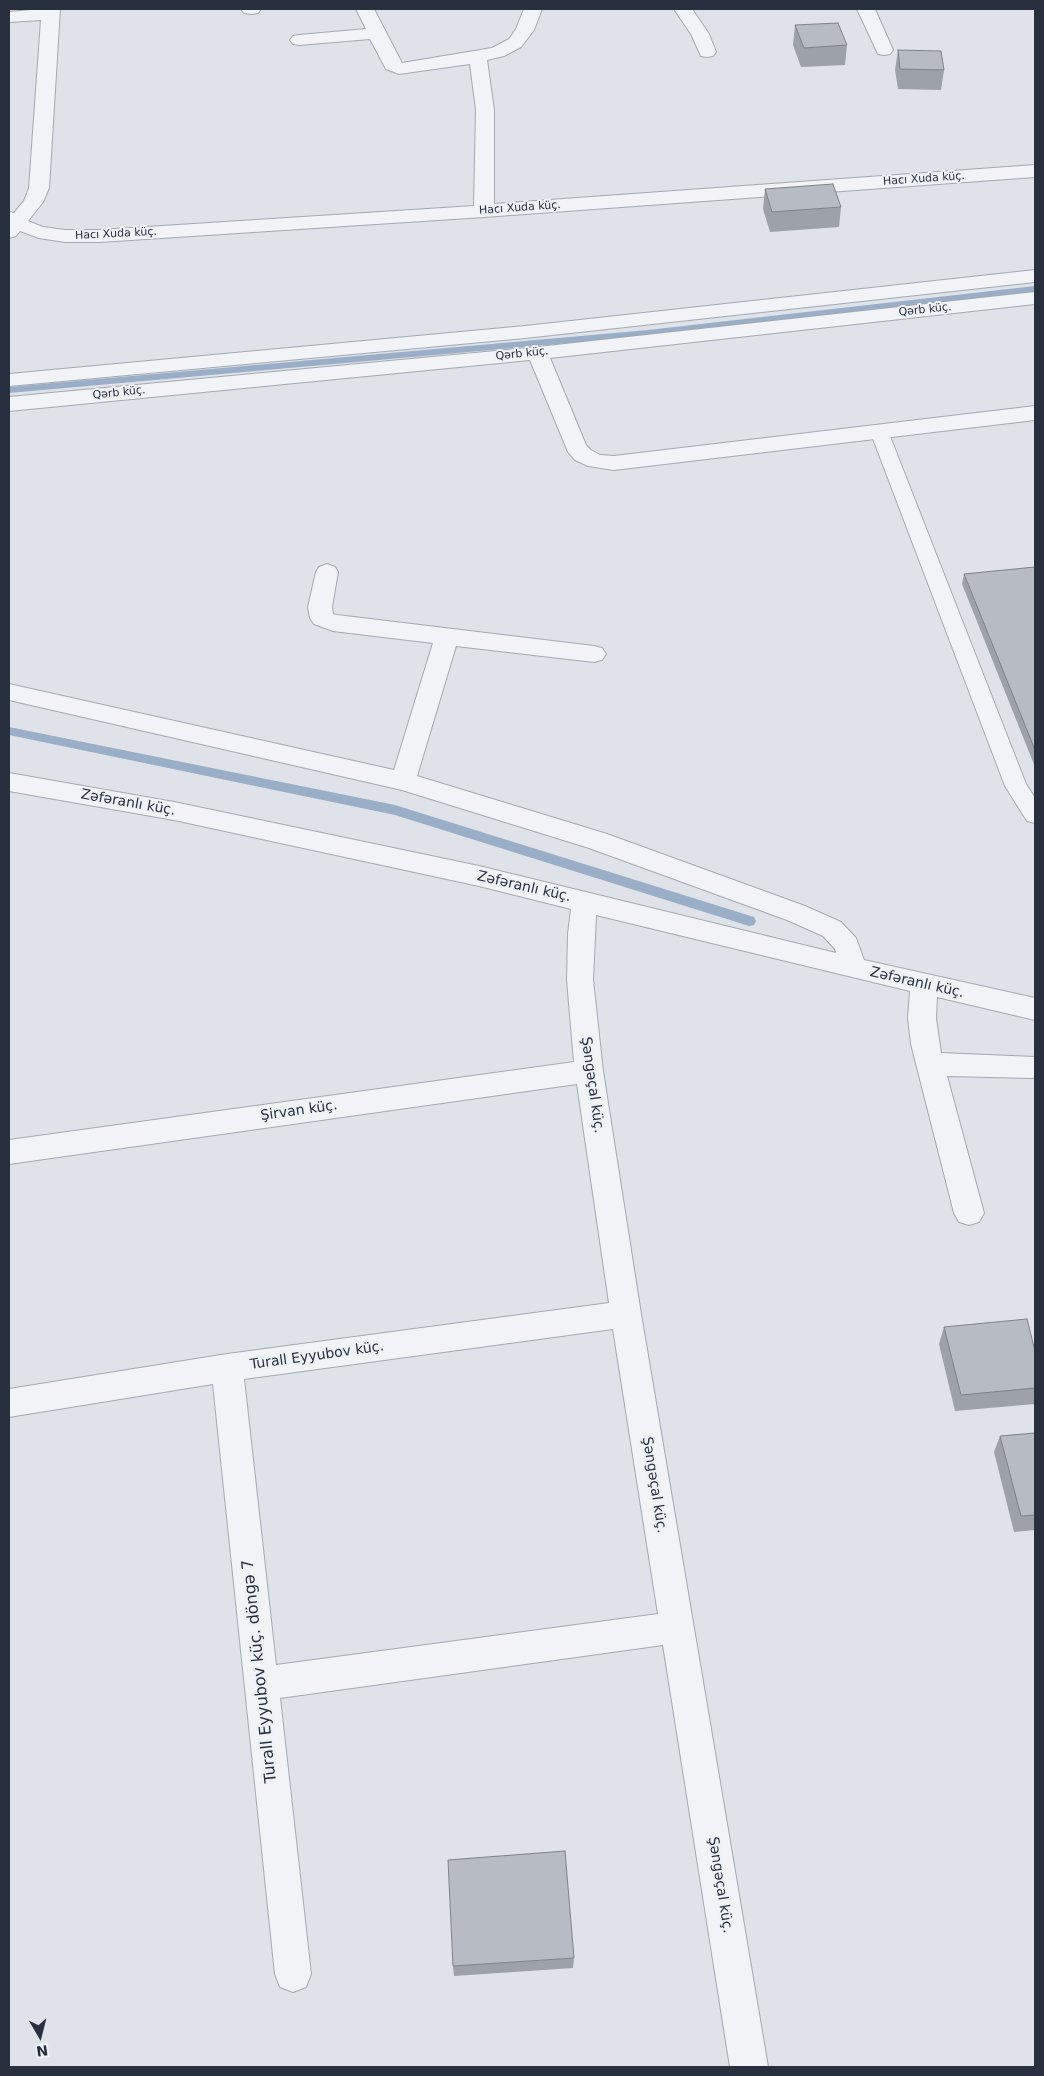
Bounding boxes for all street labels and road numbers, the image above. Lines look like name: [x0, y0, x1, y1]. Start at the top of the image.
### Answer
street label: Hacı Xuda küç.: [883, 170, 965, 188]
street label: Hacı Xuda küç.: [479, 199, 561, 217]
street label: Hacı Xuda küç.: [75, 225, 157, 243]
street label: Qərb küç.: [898, 301, 952, 319]
street label: Qərb küç.: [495, 345, 549, 363]
street label: Qərb küç.: [92, 384, 146, 402]
street label: Zəfəranlı küç.: [79, 786, 177, 820]
street label: Zəfəranlı küç.: [475, 868, 573, 906]
street label: Zəfəranlı küç.: [868, 964, 966, 1002]
street label: Şəngəçal küç.: [577, 1036, 607, 1134]
street label: Şirvan küç.: [259, 1097, 339, 1125]
street label: Turall Eyyubov küç.: [249, 1338, 385, 1374]
street label: Şəngəçal küç.: [638, 1436, 670, 1534]
street label: Turall Eyyubov küç. döngə 7: [239, 1558, 281, 1784]
street label: Şəngəçal küç.: [704, 1836, 736, 1934]

